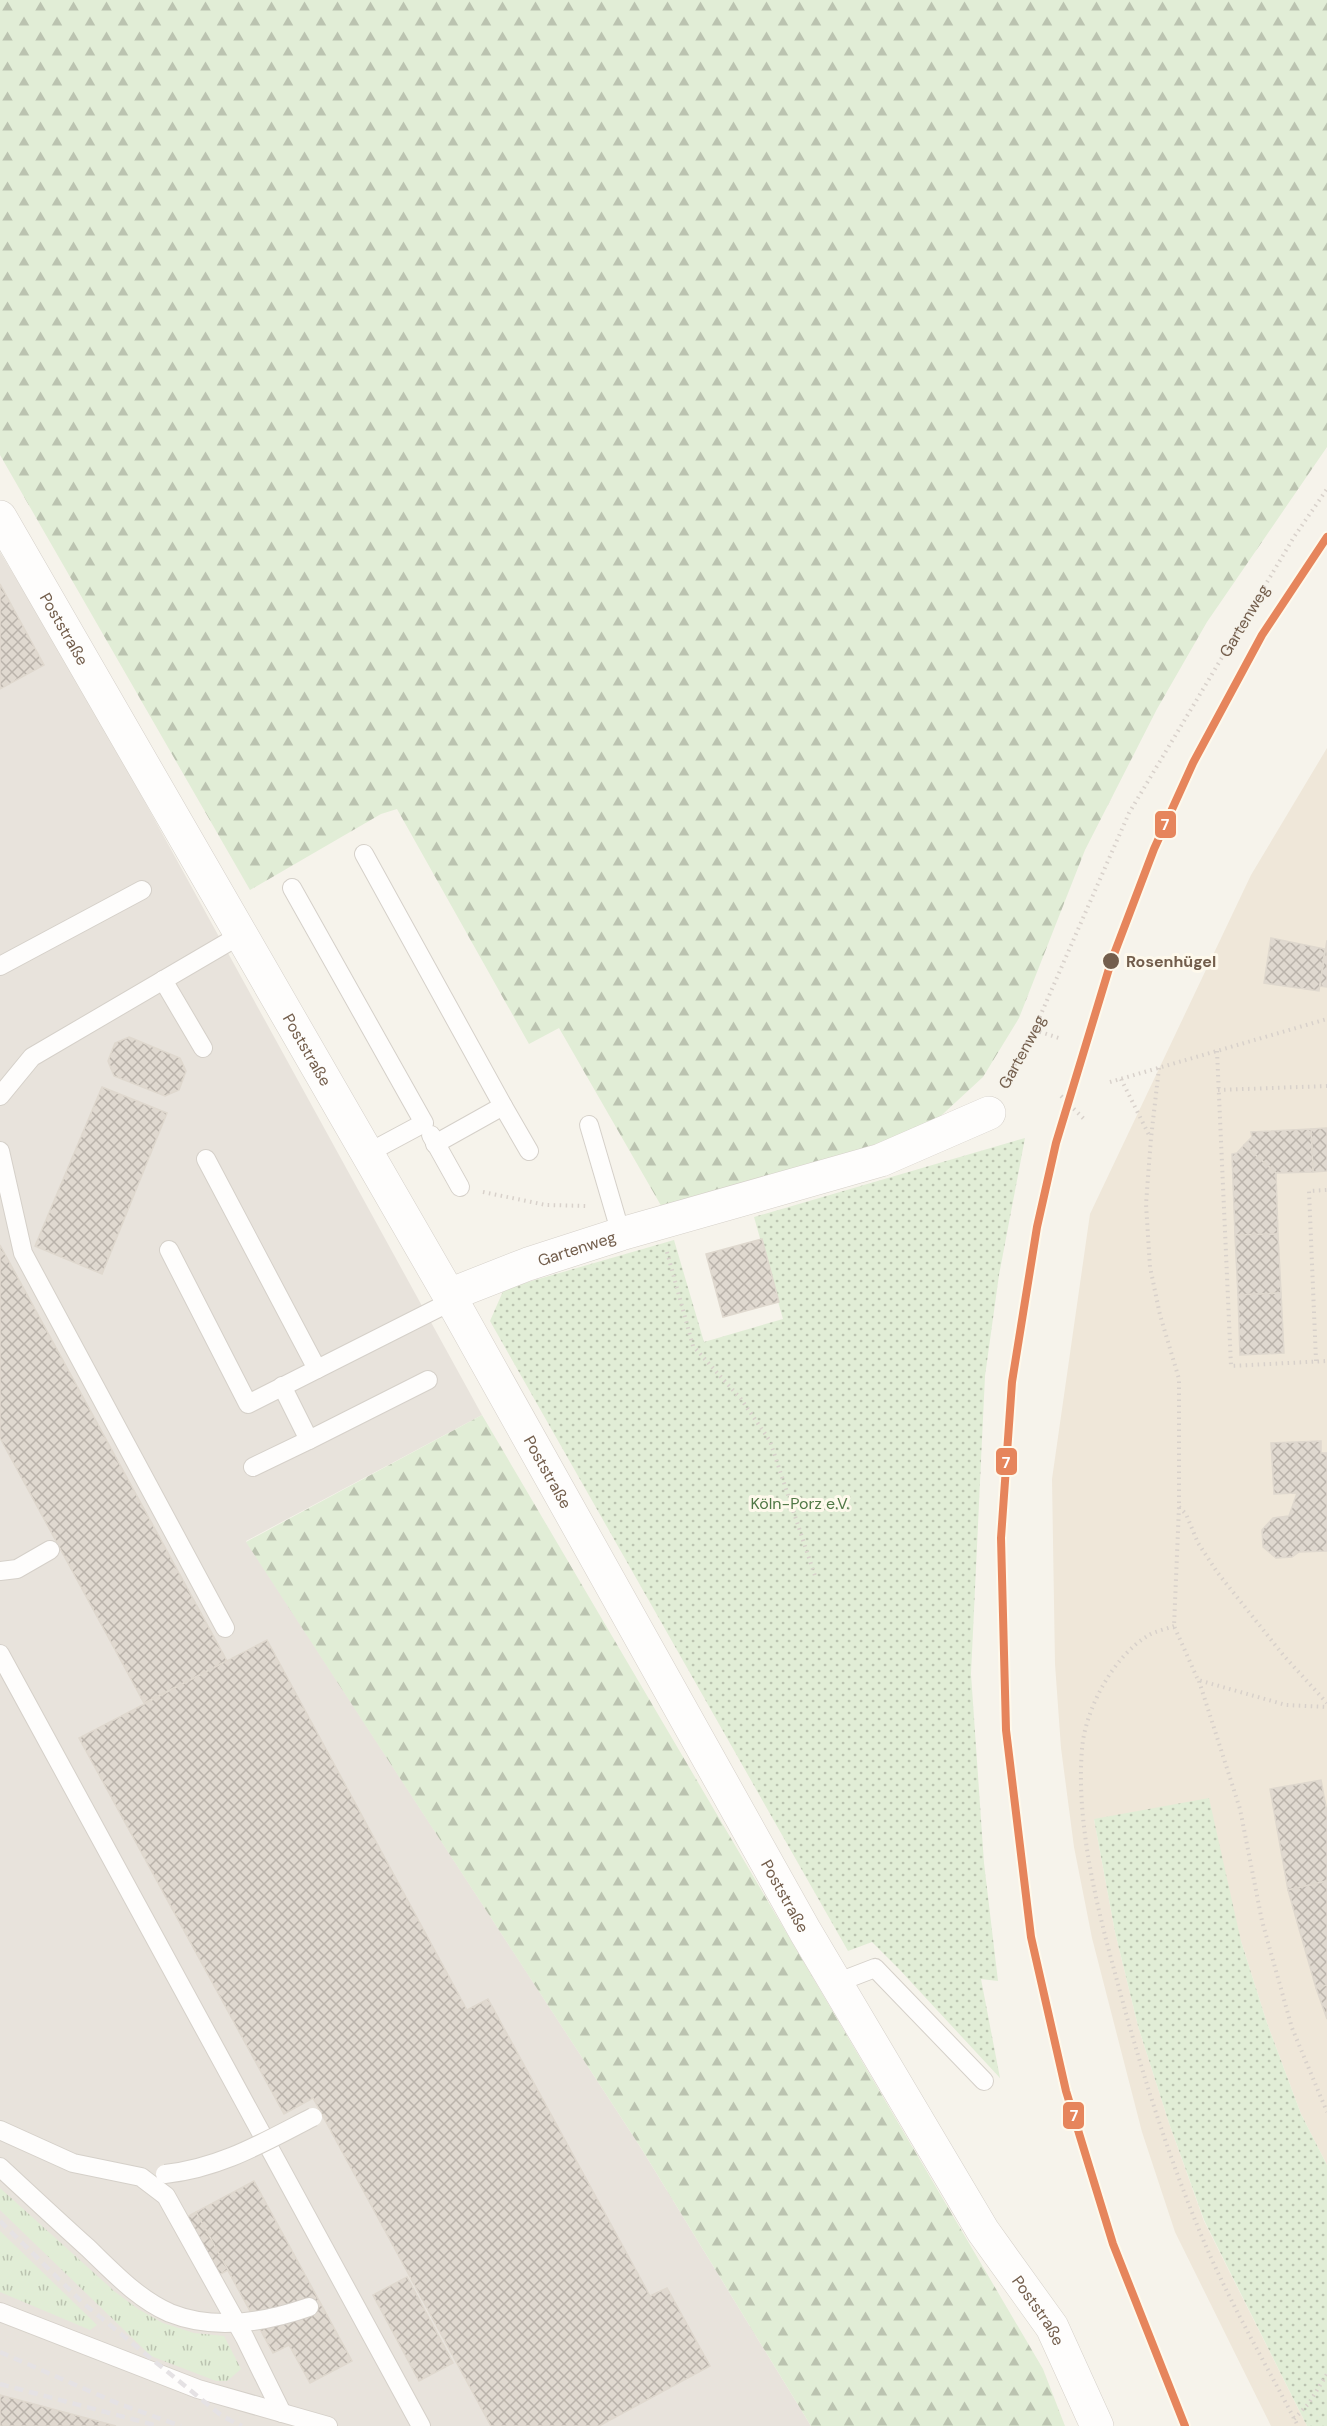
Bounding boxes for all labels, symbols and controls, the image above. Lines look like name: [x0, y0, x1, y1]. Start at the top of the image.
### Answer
street label: Gartenweg: [1214, 580, 1274, 661]
street label: Poststraße: [35, 589, 94, 669]
line badge: 7: [1154, 810, 1177, 839]
text: 7: [1161, 814, 1170, 835]
marker: Rosenhügel: [1101, 951, 1121, 971]
place label: Rosenhügel: [1126, 951, 1216, 972]
street label: Poststraße: [278, 1010, 337, 1090]
street label: Gartenweg: [993, 1012, 1050, 1092]
street label: Gartenweg: [535, 1226, 619, 1271]
street label: Poststraße: [519, 1432, 577, 1512]
line badge: 7: [995, 1447, 1018, 1476]
text: 7: [1002, 1452, 1011, 1473]
park label: Köln-Porz e.V.: [750, 1493, 850, 1514]
street label: Poststraße: [757, 1856, 814, 1936]
line badge: 7: [1062, 2101, 1085, 2130]
text: 7: [1070, 2105, 1079, 2126]
street label: Poststraße: [1008, 2271, 1069, 2349]

